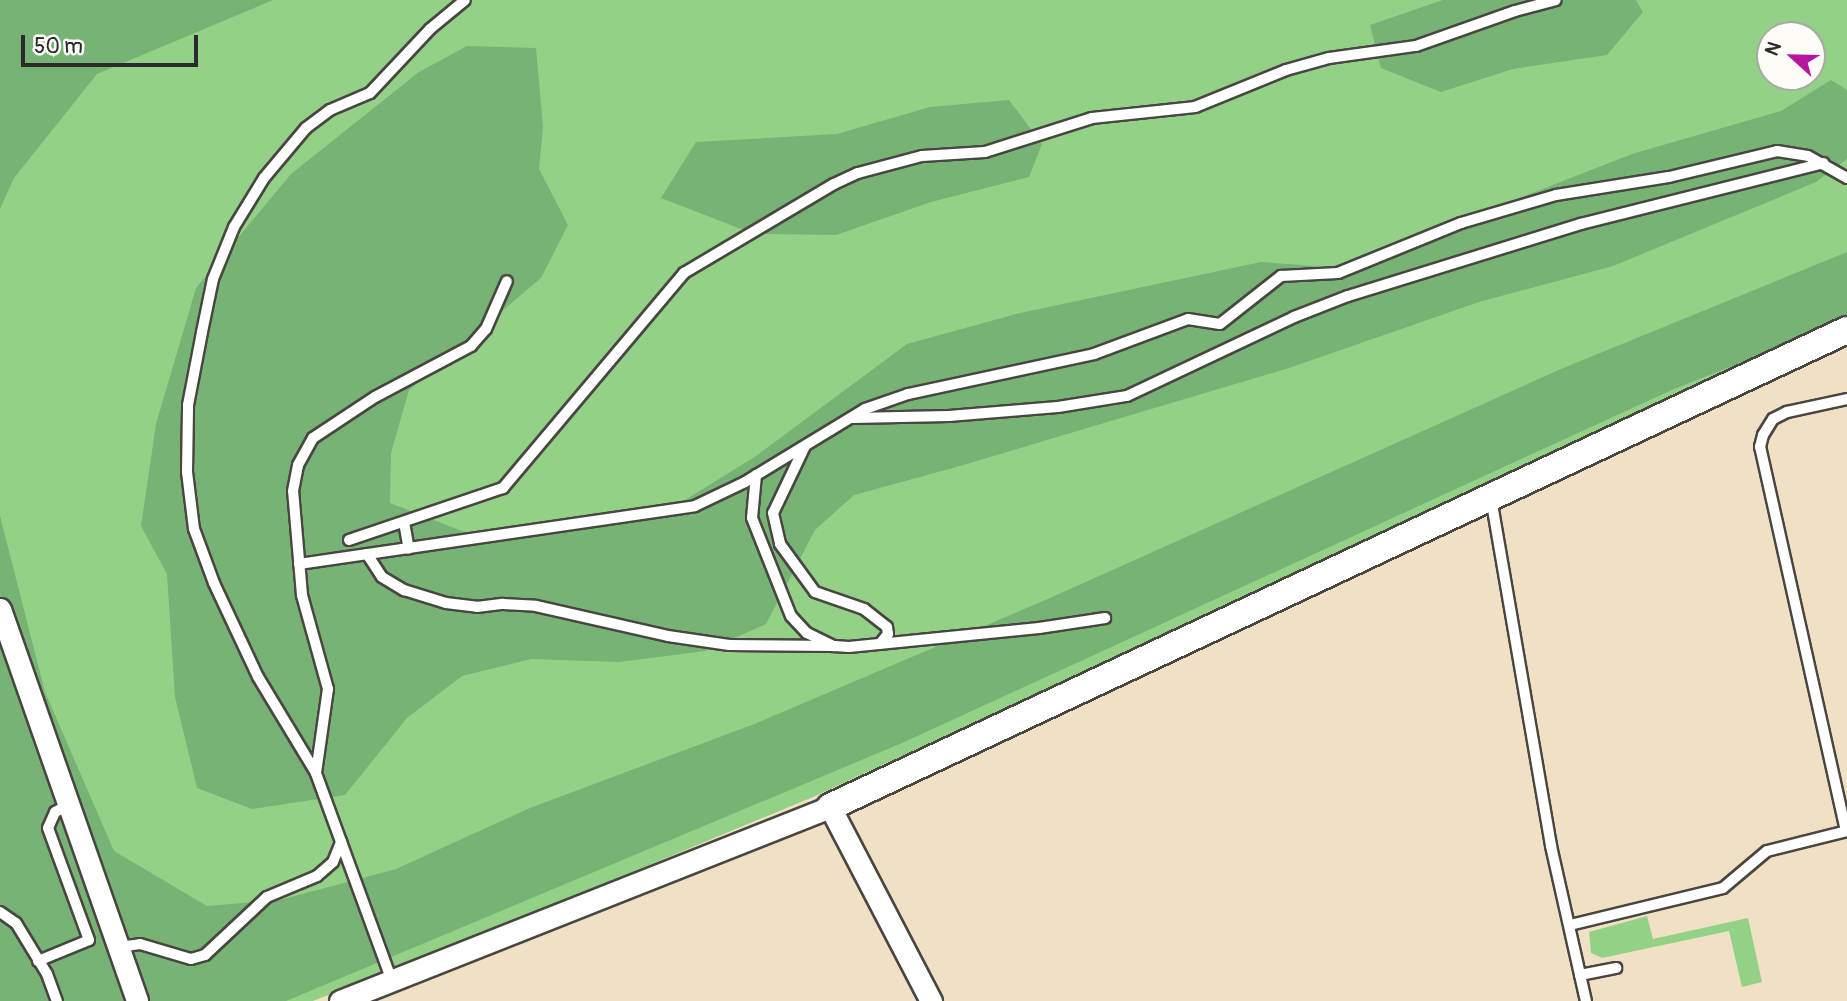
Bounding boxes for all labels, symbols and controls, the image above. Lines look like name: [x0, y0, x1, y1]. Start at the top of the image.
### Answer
scale bar: [24, 21, 201, 65]
north arrow: [1756, 21, 1826, 91]
text: 50 m: [34, 33, 83, 60]
text: N: [1760, 38, 1787, 59]

